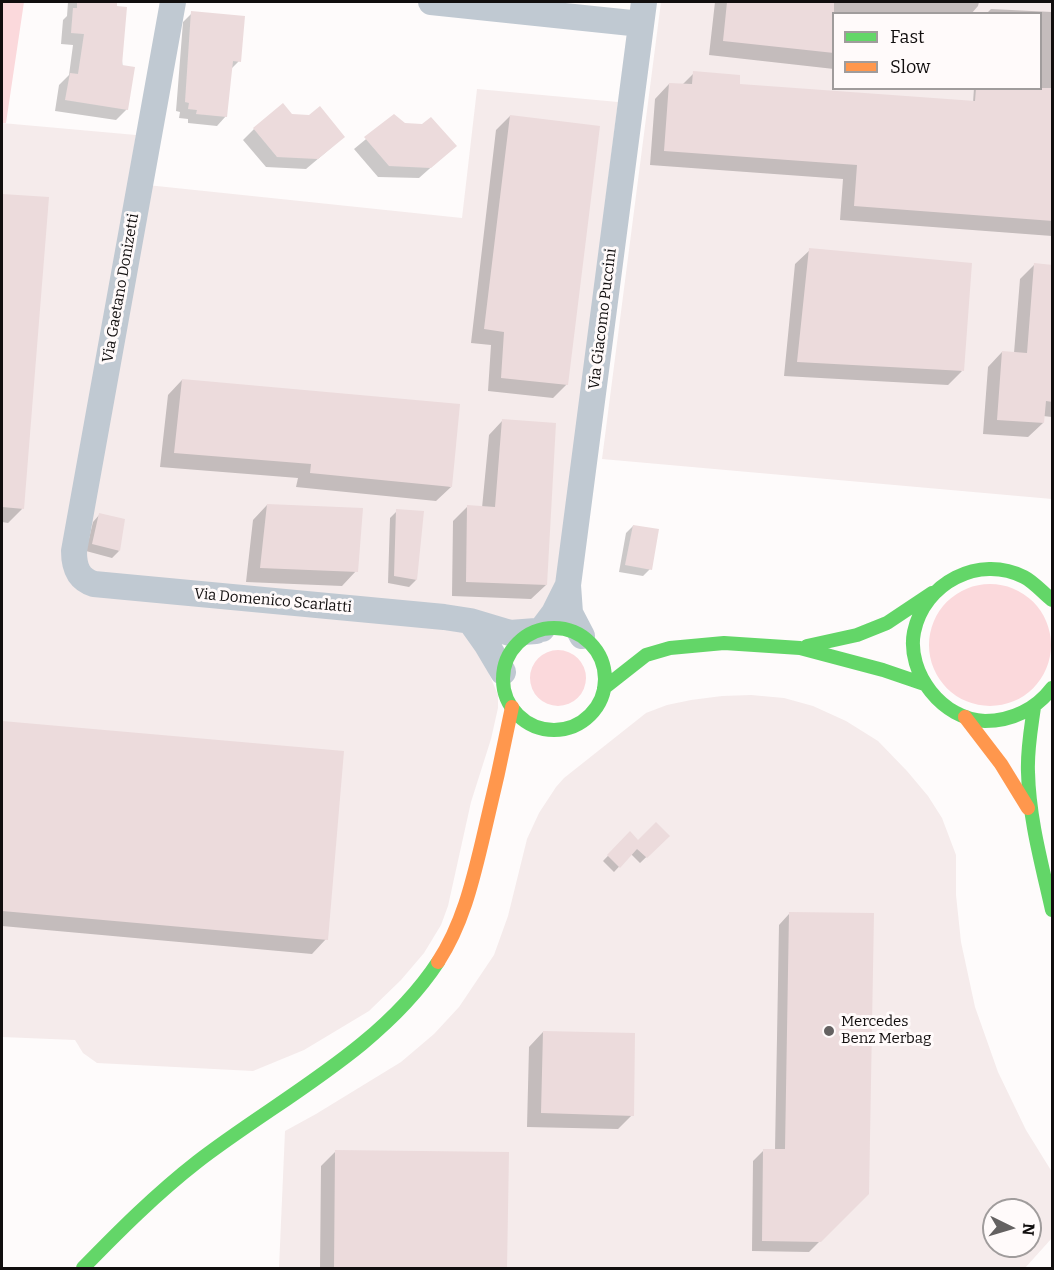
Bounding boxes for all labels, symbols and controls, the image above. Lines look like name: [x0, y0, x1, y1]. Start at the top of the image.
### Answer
legend: [832, 12, 1042, 90]
text: Fast: [890, 26, 925, 48]
text: Slow: [890, 56, 930, 78]
street label: Via Gaetano Donizetti: [99, 212, 143, 364]
street label: Via Giacomo Puccini: [585, 247, 621, 391]
street label: Via Domenico Scarlatti: [193, 585, 353, 617]
place label: Mercedes Benz Merbag: [841, 1013, 931, 1048]
marker: Mercedes Benz Merbag: [822, 1024, 836, 1038]
north arrow: [982, 1198, 1042, 1258]
text: N: [1018, 1222, 1038, 1236]

